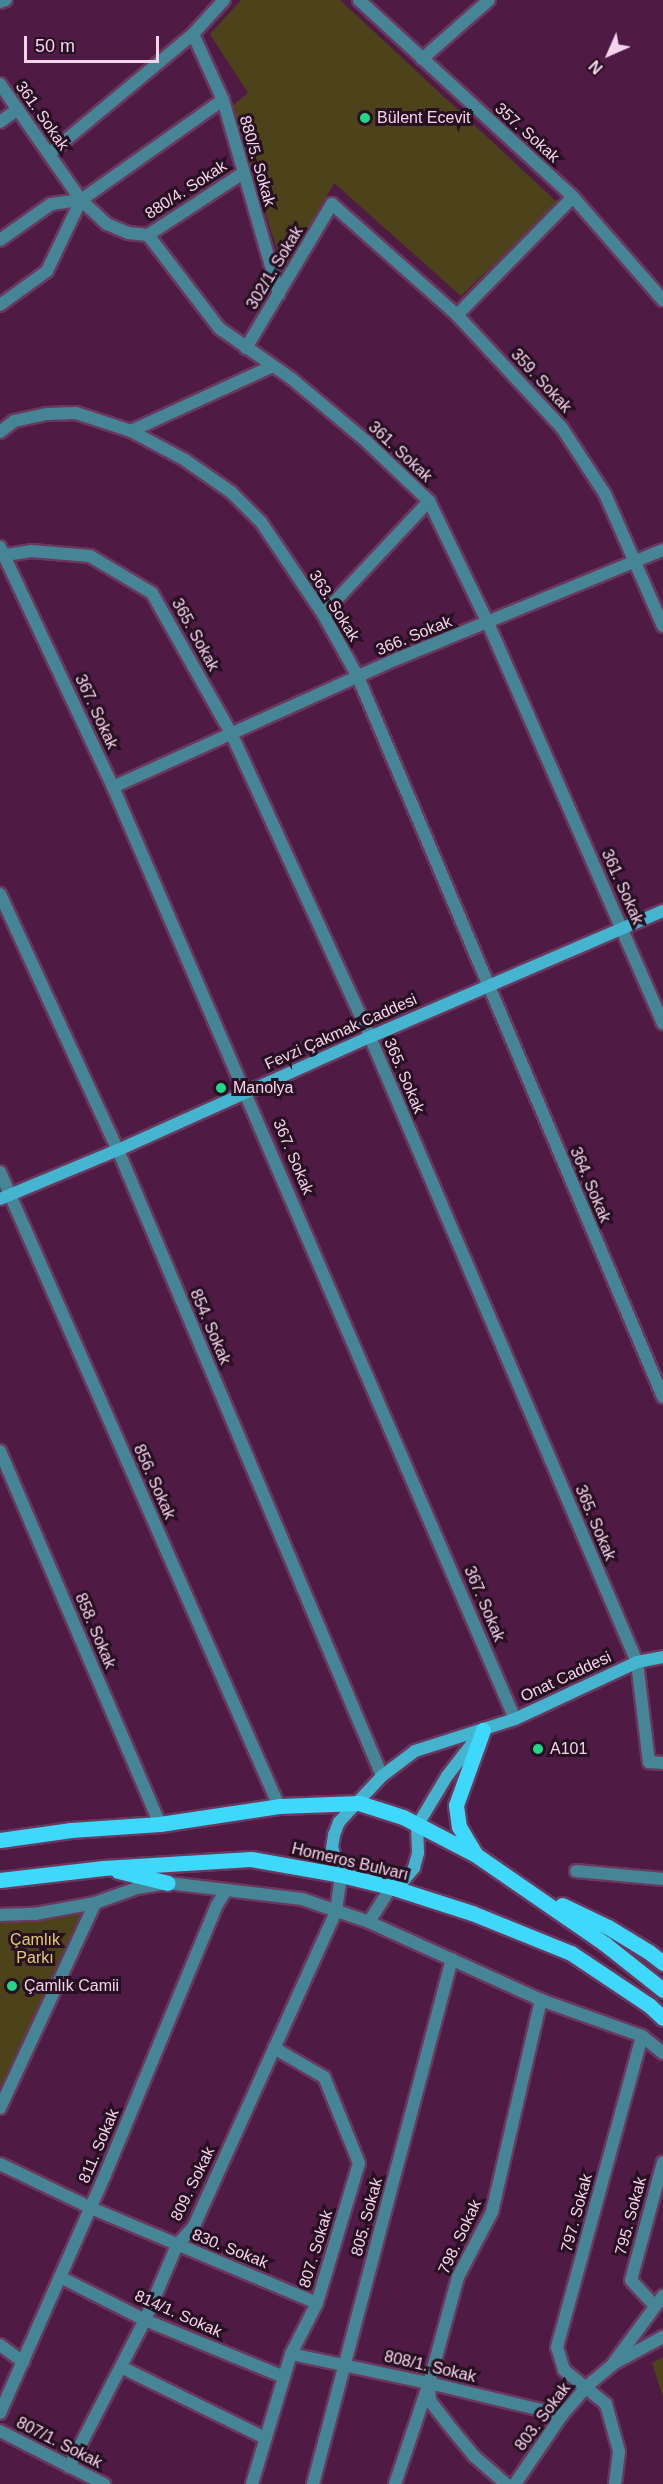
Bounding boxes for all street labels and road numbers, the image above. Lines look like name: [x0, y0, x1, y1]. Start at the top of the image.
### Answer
street label: 361. Sokak: [11, 78, 73, 154]
street label: 357. Sokak: [491, 99, 563, 167]
street label: 880/5. Sokak: [235, 113, 279, 209]
street label: 880/4. Sokak: [142, 157, 230, 223]
street label: 302/1. Sokak: [243, 223, 307, 313]
street label: 359. Sokak: [507, 345, 575, 417]
street label: 361. Sokak: [364, 418, 436, 486]
street label: 363. Sokak: [305, 567, 363, 645]
street label: 365. Sokak: [167, 595, 223, 675]
street label: 366. Sokak: [373, 612, 455, 660]
street label: 367. Sokak: [70, 672, 122, 752]
street label: 361. Sokak: [597, 847, 647, 927]
street label: Fevzi Çakmak Caddesi: [262, 990, 420, 1074]
street label: 365. Sokak: [380, 1035, 428, 1117]
street label: 367. Sokak: [269, 1116, 317, 1198]
street label: 364. Sokak: [566, 1144, 614, 1226]
street label: 854. Sokak: [186, 1286, 234, 1368]
street label: 856. Sokak: [129, 1442, 179, 1522]
street label: 365. Sokak: [571, 1482, 619, 1564]
street label: 367. Sokak: [460, 1563, 508, 1645]
street label: 858. Sokak: [71, 1590, 119, 1672]
street label: Onat Caddesi: [518, 1648, 614, 1706]
street label: Homeros Bulvarı: [290, 1839, 410, 1885]
street label: 811. Sokak: [75, 2106, 123, 2186]
street label: 809. Sokak: [167, 2144, 219, 2224]
street label: 797. Sokak: [557, 2172, 597, 2254]
street label: 795. Sokak: [611, 2175, 651, 2257]
street label: 805. Sokak: [347, 2176, 387, 2258]
street label: 798. Sokak: [434, 2197, 486, 2277]
street label: 807. Sokak: [295, 2208, 337, 2290]
street label: 830. Sokak: [189, 2225, 271, 2273]
street label: 814/1. Sokak: [131, 2286, 225, 2342]
street label: 808/1. Sokak: [382, 2347, 478, 2387]
street label: 803. Sokak: [511, 2379, 575, 2455]
street label: 807/1. Sokak: [13, 2413, 105, 2473]

